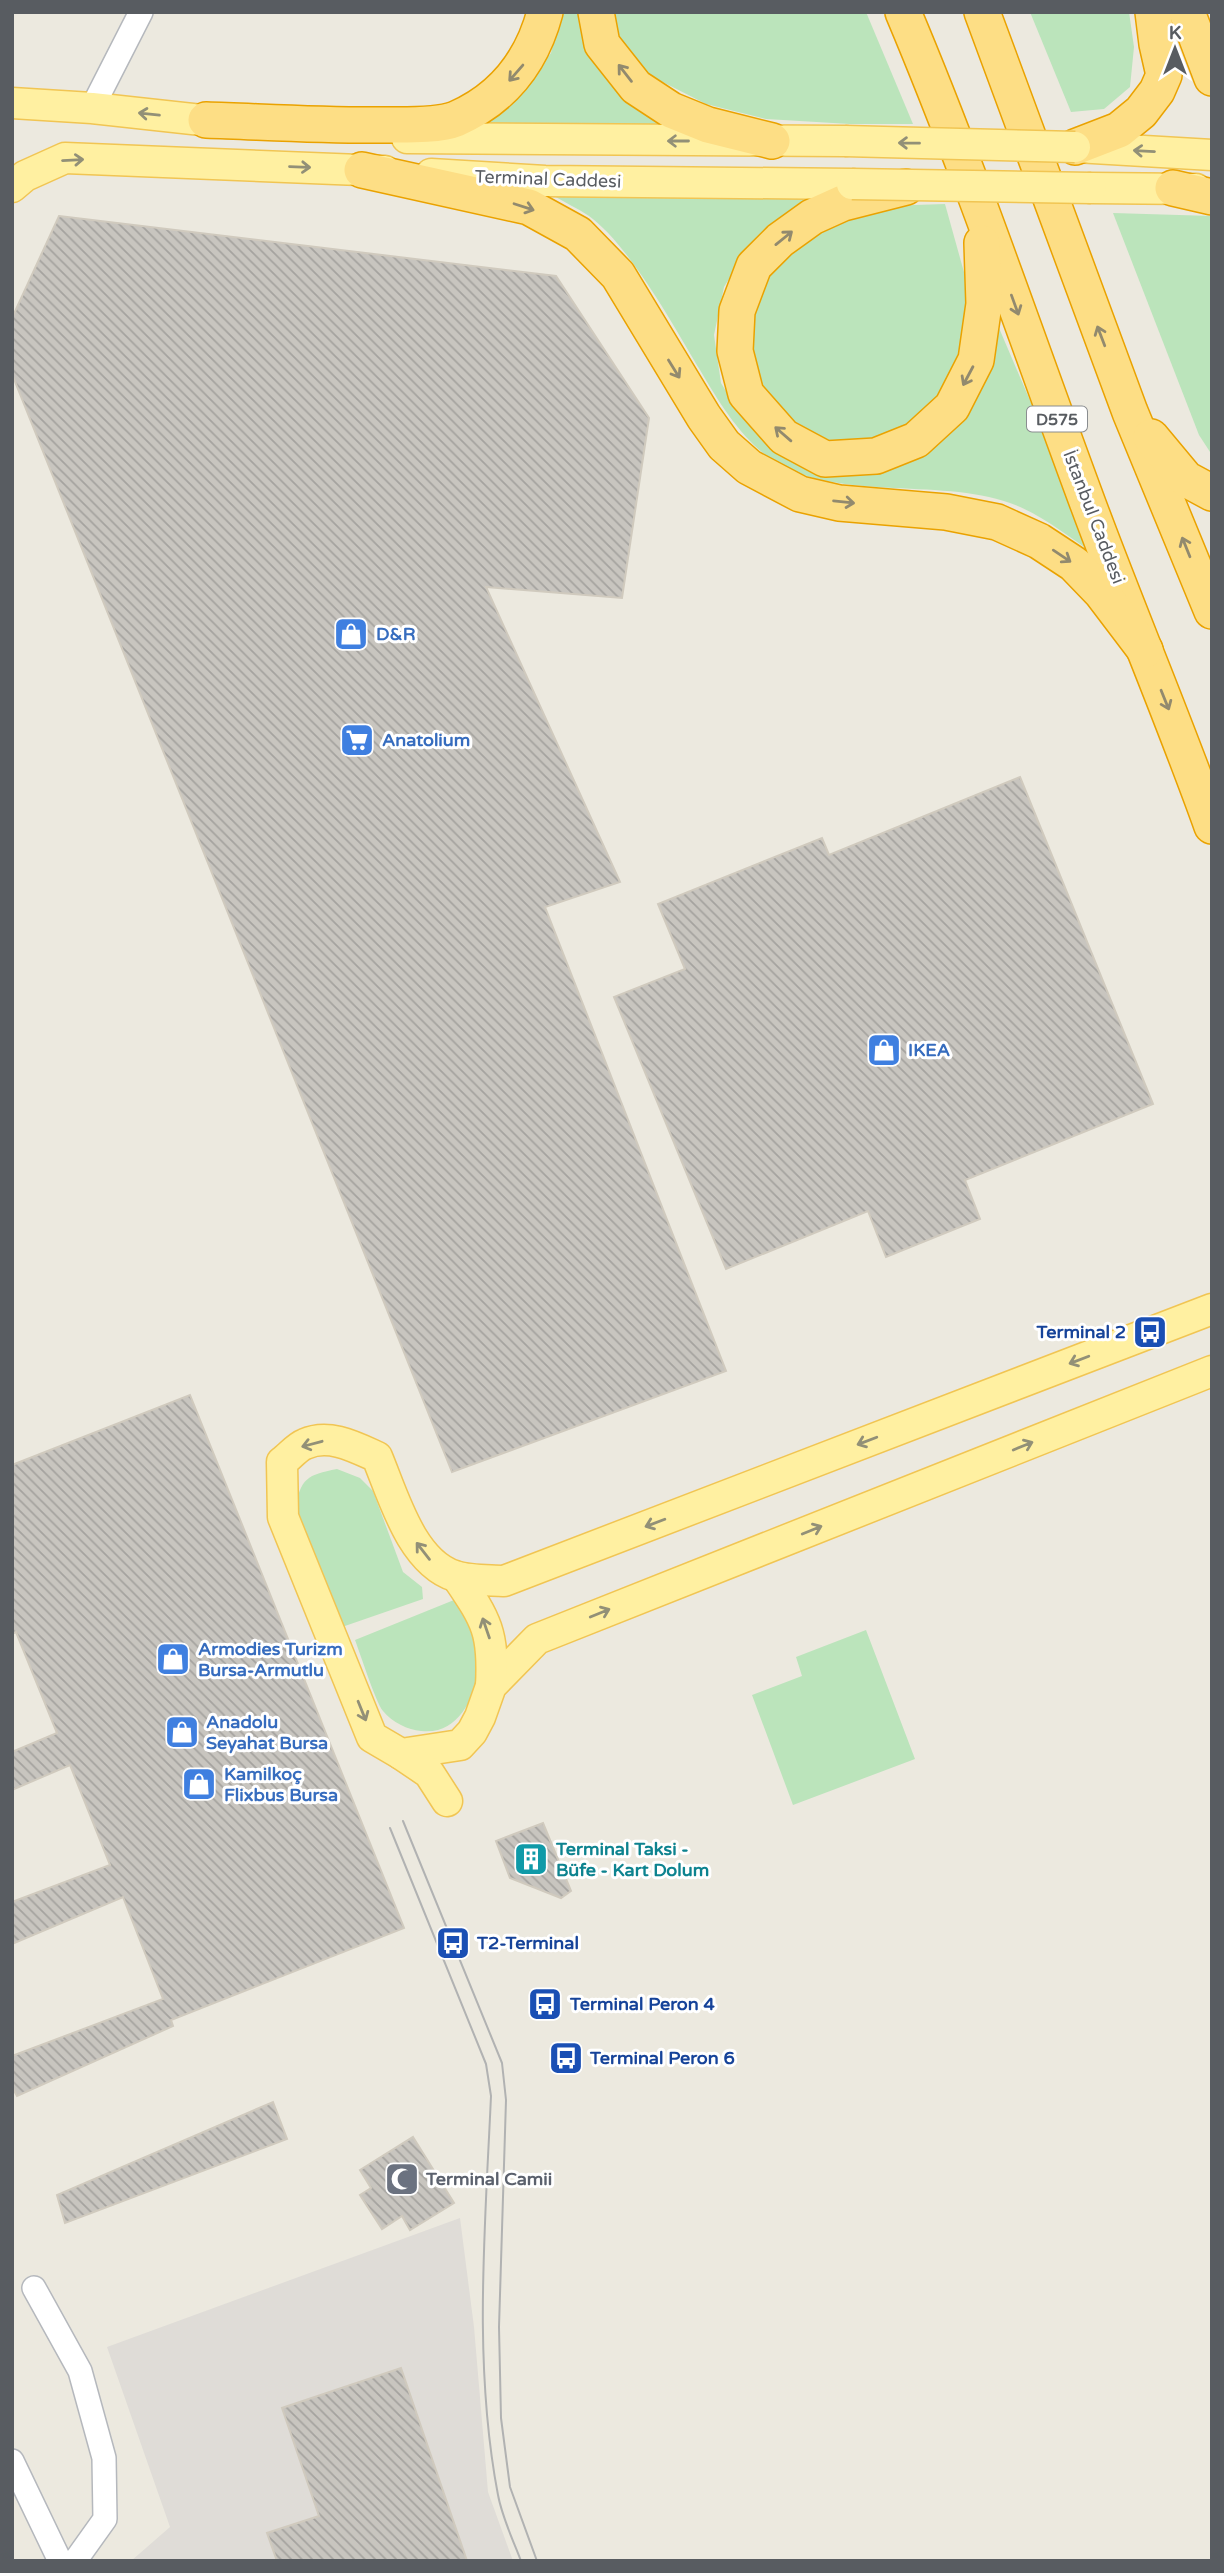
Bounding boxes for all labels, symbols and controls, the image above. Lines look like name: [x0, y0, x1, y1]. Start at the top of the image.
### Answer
north arrow: [1140, 14, 1210, 84]
text: K: [1169, 22, 1182, 44]
one-way arrow: [508, 64, 524, 82]
one-way arrow: [617, 65, 632, 83]
one-way arrow: [138, 107, 161, 120]
one-way arrow: [667, 134, 690, 148]
one-way arrow: [898, 136, 921, 149]
one-way arrow: [1133, 144, 1155, 157]
one-way arrow: [61, 153, 84, 166]
one-way arrow: [288, 161, 311, 174]
street label: Terminal Caddesi: [474, 165, 622, 193]
one-way arrow: [513, 201, 535, 214]
one-way arrow: [774, 231, 792, 246]
one-way arrow: [1009, 293, 1022, 315]
one-way arrow: [1094, 326, 1107, 348]
one-way arrow: [668, 358, 682, 378]
one-way arrow: [961, 365, 975, 385]
road number: D575: [1027, 406, 1087, 432]
one-way arrow: [774, 426, 792, 442]
street label: İstanbul Caddesi: [1058, 447, 1130, 587]
one-way arrow: [832, 496, 855, 509]
one-way arrow: [1178, 537, 1191, 559]
one-way arrow: [1052, 549, 1071, 563]
shop icon: D&R: [332, 615, 370, 653]
place label: D&R: [376, 623, 416, 645]
one-way arrow: [1160, 689, 1173, 711]
supermarket icon: Anatolium: [338, 721, 376, 759]
place label: Anatolium: [382, 729, 470, 751]
shop icon: IKEA: [865, 1031, 903, 1069]
place label: IKEA: [908, 1039, 950, 1061]
bus stop icon: Terminal 2: [1131, 1313, 1169, 1351]
place label: Terminal 2: [1036, 1321, 1126, 1343]
one-way arrow: [1069, 1354, 1091, 1367]
one-way arrow: [857, 1436, 878, 1449]
one-way arrow: [302, 1438, 324, 1451]
one-way arrow: [1012, 1438, 1034, 1451]
one-way arrow: [644, 1517, 666, 1530]
one-way arrow: [800, 1522, 822, 1535]
one-way arrow: [416, 1543, 431, 1561]
one-way arrow: [589, 1606, 611, 1619]
one-way arrow: [479, 1618, 491, 1640]
place label: Armodies Turizm Bursa-Armutlu: [198, 1638, 343, 1681]
shop icon: Armodies Turizm Bursa-Armutlu: [154, 1640, 192, 1678]
one-way arrow: [356, 1700, 369, 1722]
place label: Anadolu Seyahat Bursa: [206, 1711, 328, 1754]
shop icon: Anadolu Seyahat Bursa: [163, 1713, 201, 1751]
place label: Kamilkoç Flixbus Bursa: [224, 1763, 338, 1806]
shop icon: Kamilkoç Flixbus Bursa: [180, 1765, 218, 1803]
place label: Terminal Taksi - Büfe - Kart Dolum: [555, 1838, 709, 1881]
building icon: Terminal Taksi - Büfe - Kart Dolum: [512, 1840, 550, 1878]
bus stop icon: T2-Terminal: [434, 1924, 472, 1962]
place label: T2-Terminal: [476, 1932, 579, 1954]
bus stop icon: Terminal Peron 4: [526, 1985, 564, 2023]
place label: Terminal Peron 4: [569, 1993, 715, 2015]
bus stop icon: Terminal Peron 6: [547, 2039, 585, 2077]
place label: Terminal Peron 6: [589, 2047, 735, 2069]
mosque icon: Terminal Camii: [383, 2160, 421, 2198]
place label: Terminal Camii: [425, 2168, 552, 2190]

